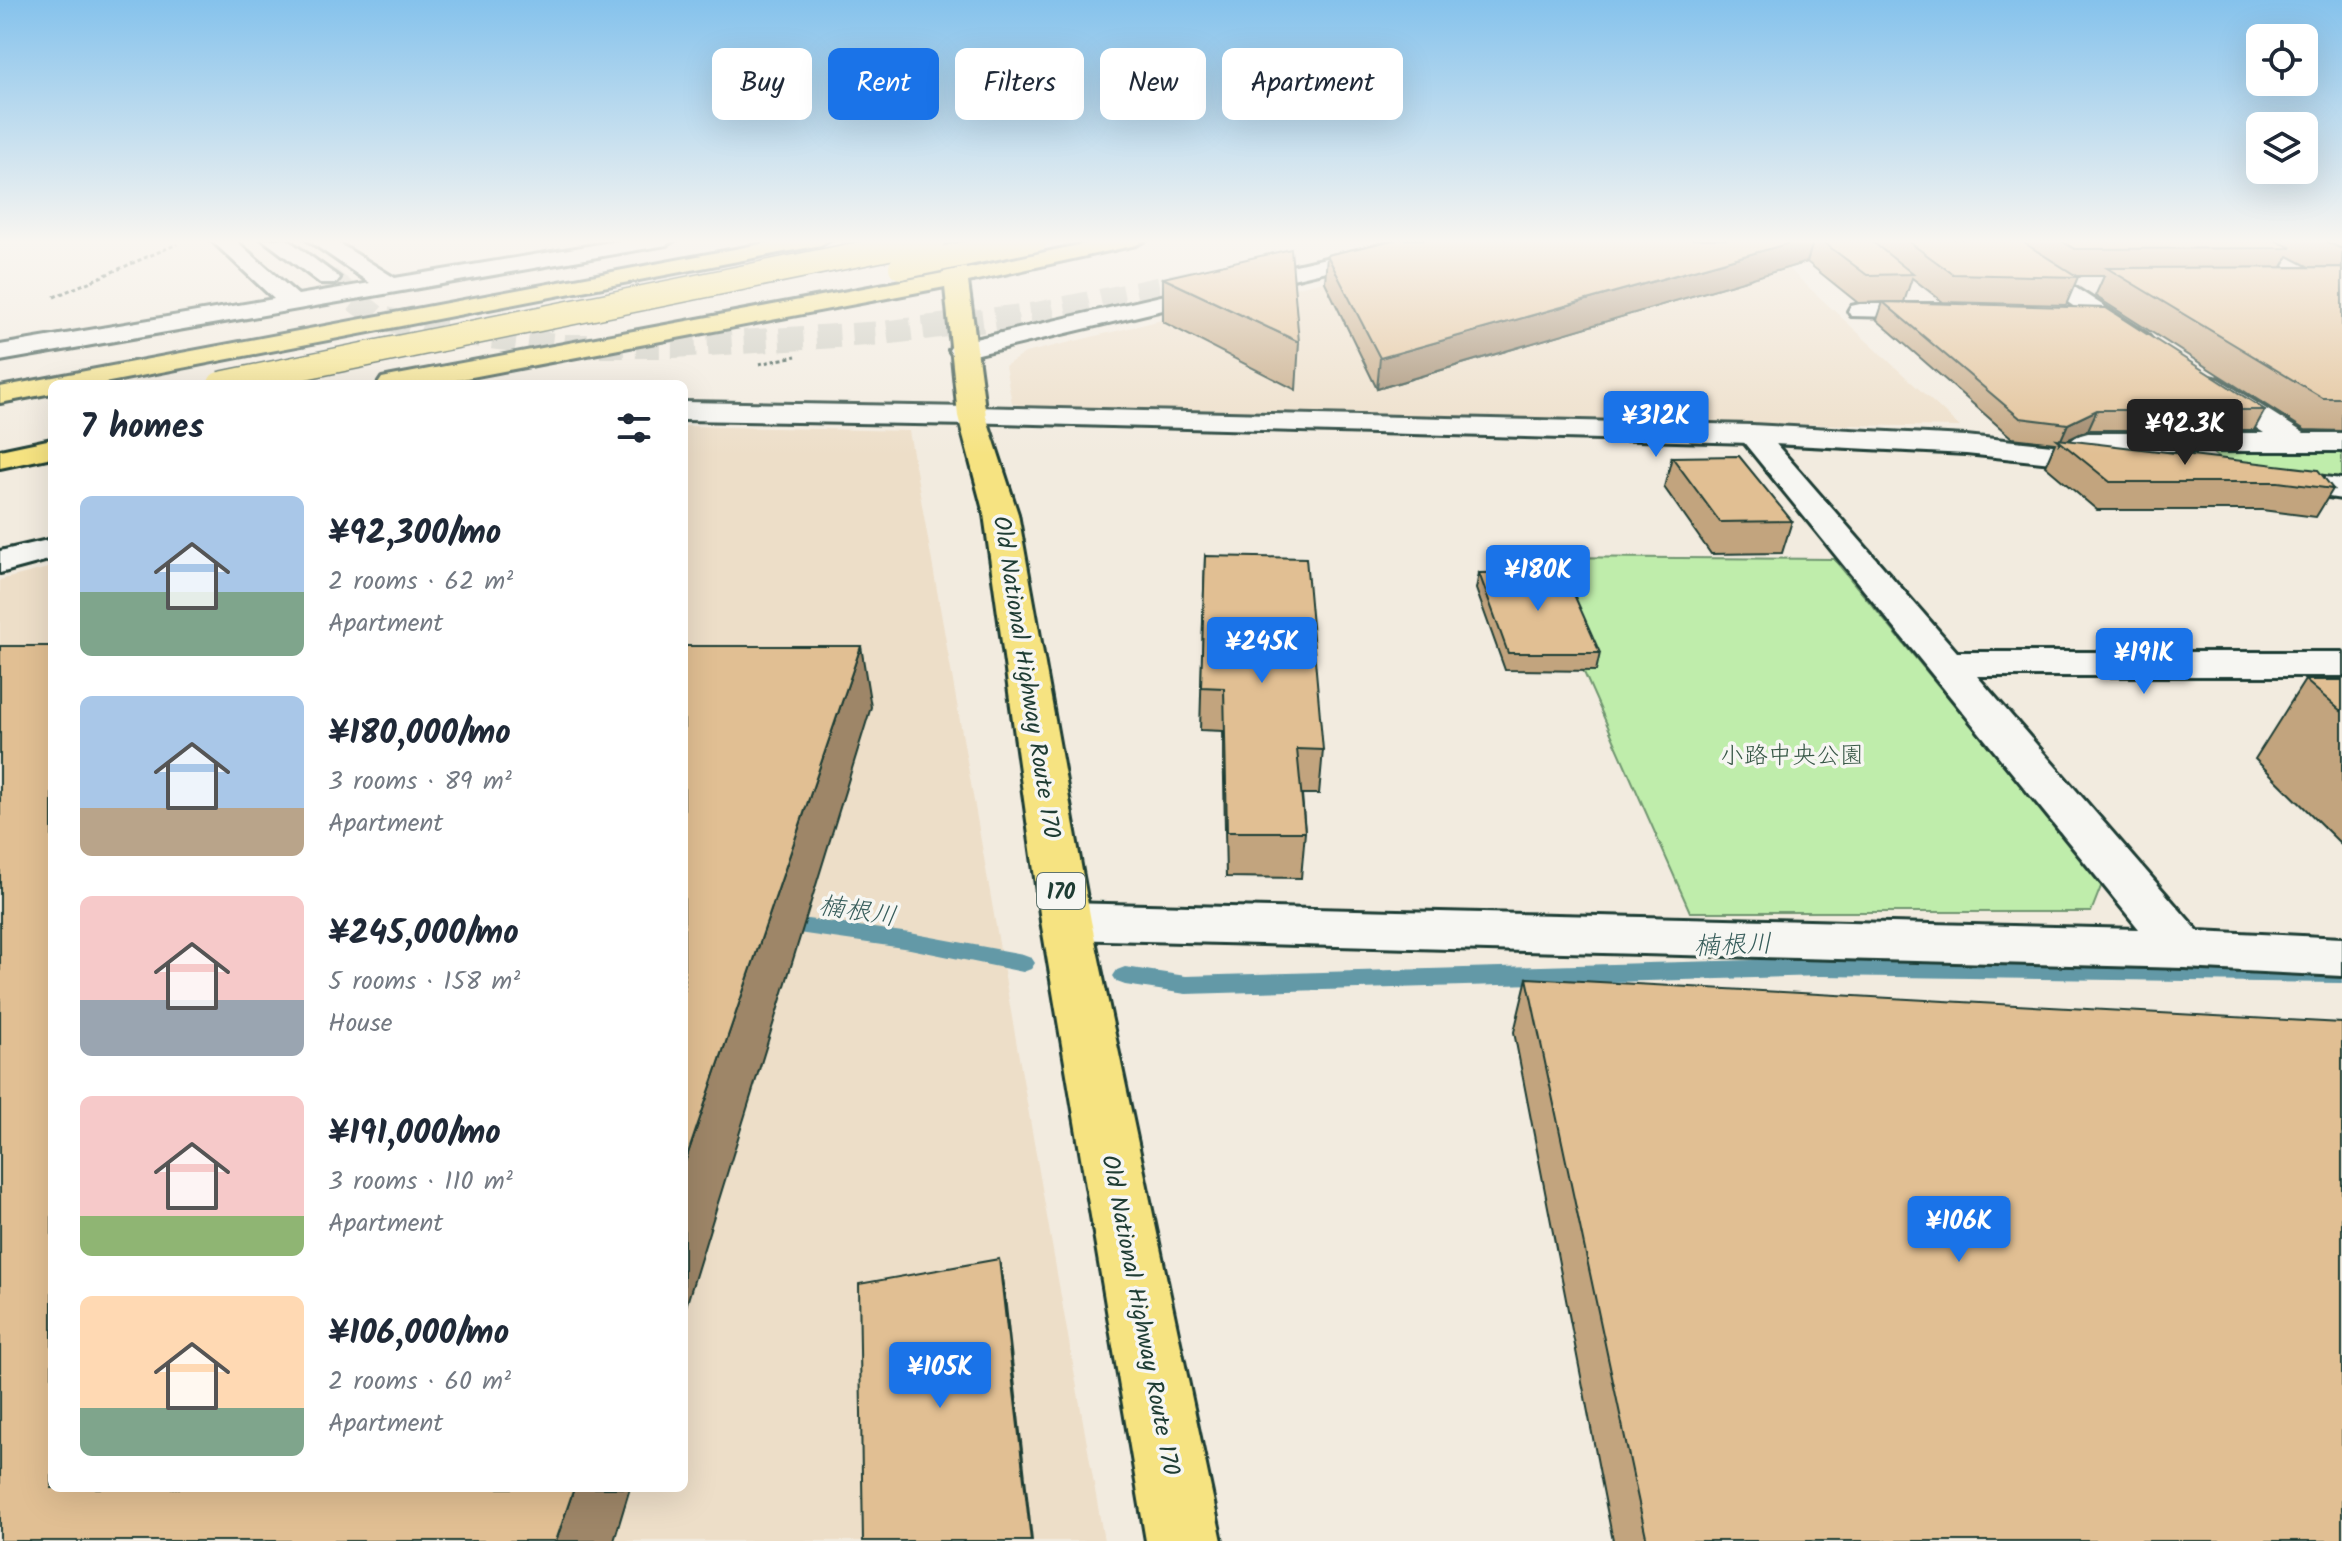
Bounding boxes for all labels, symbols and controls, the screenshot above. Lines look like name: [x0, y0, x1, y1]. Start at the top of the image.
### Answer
map controls: [2246, 24, 2318, 184]
button: locate: [2246, 24, 2318, 96]
chip: Buy: [712, 48, 812, 120]
chip: Rent: [828, 48, 939, 120]
chip: Filters: [955, 48, 1084, 120]
chip: New: [1100, 48, 1206, 120]
chip: Apartment: [1222, 48, 1403, 120]
button: layers: [2246, 112, 2318, 184]
pin: ¥312K: [1600, 391, 1712, 459]
text: ¥312K: [1622, 396, 1690, 438]
pin: ¥92.3K: [2120, 399, 2250, 467]
text: 7 homes: [80, 401, 204, 455]
text: ¥92.3K: [2145, 404, 2225, 446]
icon: filters: [612, 406, 656, 450]
text: ¥92,300/mo: [328, 507, 501, 561]
street label: Old National Highway Route 170: [981, 513, 1070, 841]
icon: home: [144, 528, 240, 624]
pin: ¥180K: [1482, 545, 1594, 613]
text: ¥180K: [1504, 550, 1572, 592]
text: 2 rooms · 62 m²: [328, 561, 513, 603]
text: Apartment: [328, 603, 443, 645]
pin: ¥245K: [1206, 617, 1318, 685]
text: ¥245K: [1225, 622, 1299, 664]
pin: ¥191K: [2088, 628, 2200, 696]
text: ¥191K: [2114, 633, 2174, 675]
text: ¥180,000/mo: [328, 707, 511, 761]
icon: home: [144, 728, 240, 824]
park label: 小路中央公園: [1720, 737, 1864, 776]
text: 3 rooms · 89 m²: [328, 761, 512, 803]
text: Apartment: [328, 803, 443, 845]
road number: 170: [1037, 873, 1085, 909]
water label: 楠根川: [816, 885, 899, 939]
text: ¥245,000/mo: [328, 907, 519, 961]
water label: 楠根川: [1693, 924, 1773, 968]
icon: home: [144, 928, 240, 1024]
text: 5 rooms · 158 m²: [328, 961, 520, 1003]
text: House: [328, 1003, 392, 1045]
text: ¥191,000/mo: [328, 1107, 501, 1161]
icon: home: [144, 1128, 240, 1224]
street label: Old National Highway Route 170: [1089, 1151, 1190, 1479]
text: 3 rooms · 110 m²: [328, 1161, 513, 1203]
pin: ¥106K: [1903, 1196, 2015, 1264]
text: ¥106K: [1926, 1201, 1992, 1243]
text: Apartment: [328, 1203, 443, 1245]
text: ¥106,000/mo: [328, 1307, 509, 1361]
icon: home: [144, 1328, 240, 1424]
pin: ¥105K: [884, 1342, 996, 1410]
text: ¥105K: [907, 1347, 973, 1389]
text: 2 rooms · 60 m²: [328, 1361, 511, 1403]
text: Apartment: [328, 1403, 443, 1445]

